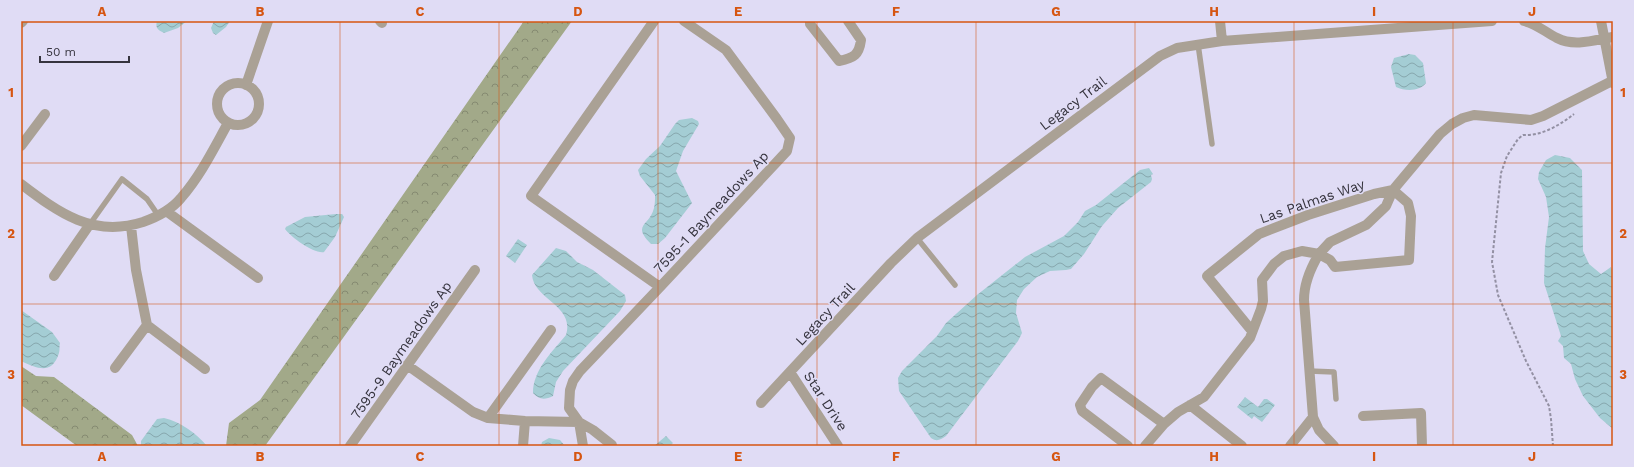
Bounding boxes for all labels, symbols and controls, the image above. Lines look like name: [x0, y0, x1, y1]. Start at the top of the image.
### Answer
text: A: [98, 4, 107, 19]
text: B: [256, 4, 265, 19]
text: C: [416, 4, 425, 19]
text: D: [573, 4, 583, 19]
text: E: [734, 4, 742, 19]
text: F: [892, 4, 900, 19]
text: G: [1051, 4, 1061, 19]
text: H: [1209, 4, 1219, 19]
text: I: [1372, 4, 1376, 19]
text: J: [1528, 4, 1536, 19]
scale bar: [40, 38, 129, 64]
text: 50 m: [46, 45, 76, 59]
street label: Legacy Trail: [1036, 72, 1110, 133]
text: 1: [8, 85, 14, 100]
text: 1: [1620, 85, 1626, 100]
street label: 7595-1 Baymeadows Ap: [650, 148, 772, 276]
street label: Las Palmas Way: [1257, 175, 1367, 226]
text: 2: [7, 226, 15, 241]
text: 2: [1619, 226, 1627, 241]
street label: 7595-9 Baymeadows Ap: [347, 278, 455, 422]
street label: Legacy Trail: [792, 279, 858, 348]
text: 3: [7, 367, 15, 382]
text: 3: [1619, 367, 1627, 382]
street label: Star Drive: [801, 368, 851, 434]
text: A: [98, 449, 107, 464]
text: B: [256, 449, 265, 464]
text: C: [416, 449, 425, 464]
text: D: [573, 449, 583, 464]
text: E: [734, 449, 742, 464]
text: F: [892, 449, 900, 464]
text: G: [1051, 449, 1061, 464]
text: H: [1209, 449, 1219, 464]
text: I: [1372, 449, 1376, 464]
text: J: [1528, 449, 1536, 464]

